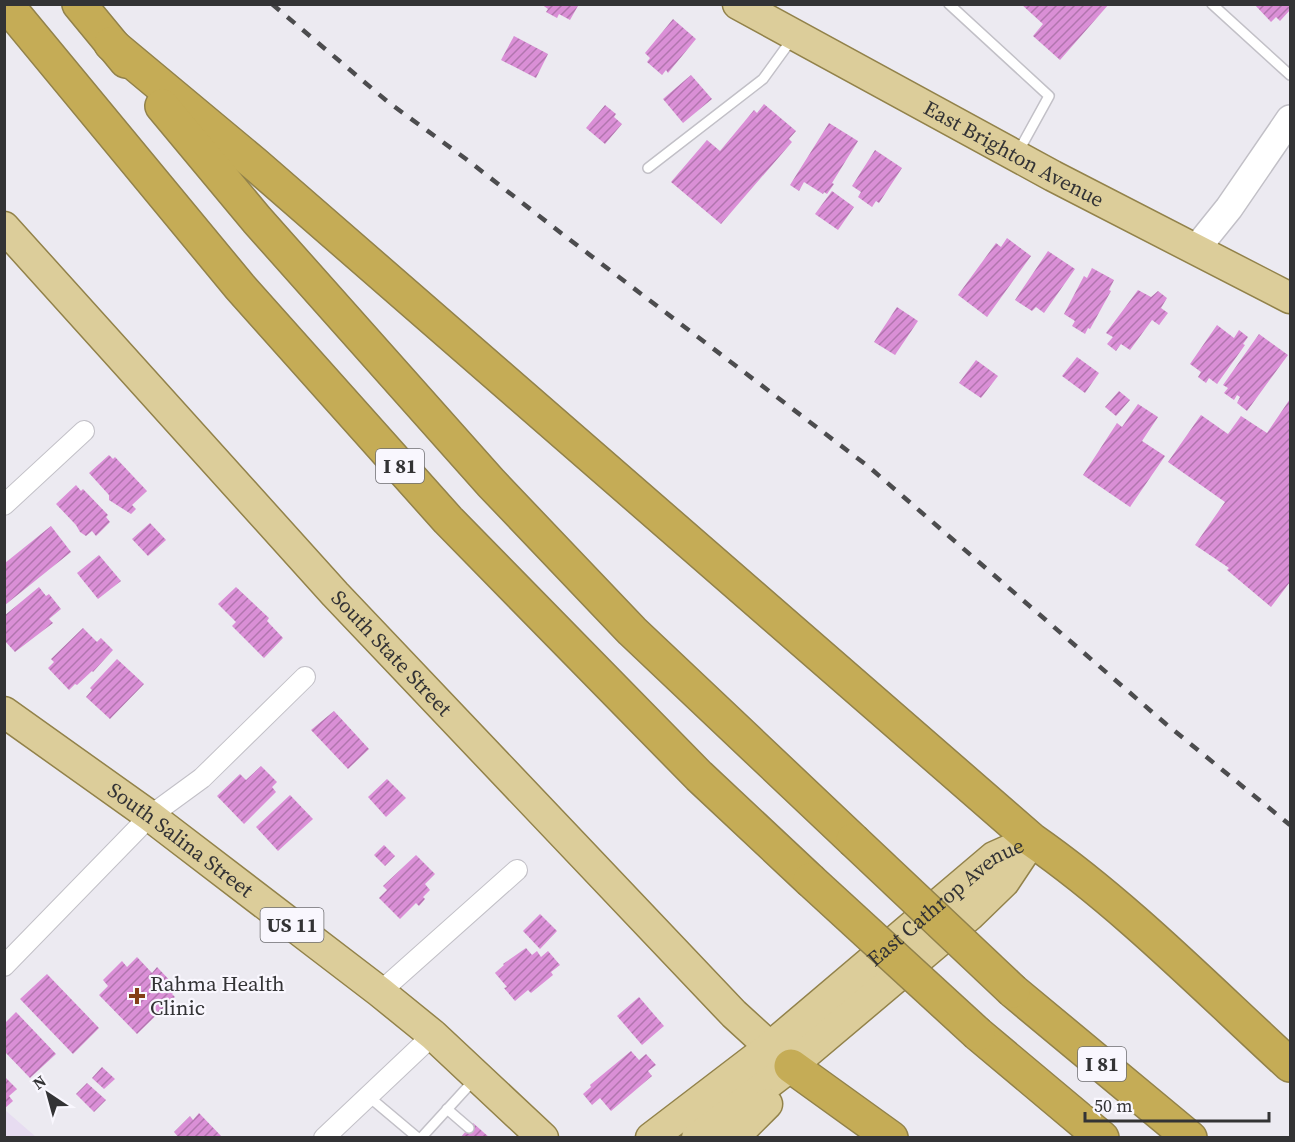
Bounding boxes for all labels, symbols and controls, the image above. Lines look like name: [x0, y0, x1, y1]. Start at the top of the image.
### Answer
street label: East Brighton Avenue: [919, 93, 1109, 214]
road number: I 81: [376, 449, 424, 483]
street label: South State Street: [325, 584, 459, 722]
street label: South Salina Street: [102, 775, 260, 904]
street label: East Cathrop Avenue: [860, 830, 1028, 973]
road number: US 11: [260, 908, 324, 942]
place label: Rahma Health Clinic: [150, 969, 285, 1022]
marker: Rahma Health Clinic: [128, 987, 146, 1005]
road number: I 81: [1078, 1047, 1126, 1081]
north arrow: [18, 1064, 78, 1124]
text: N: [28, 1069, 51, 1094]
scale bar: [1085, 1085, 1270, 1123]
text: 50 m: [1094, 1093, 1132, 1118]

